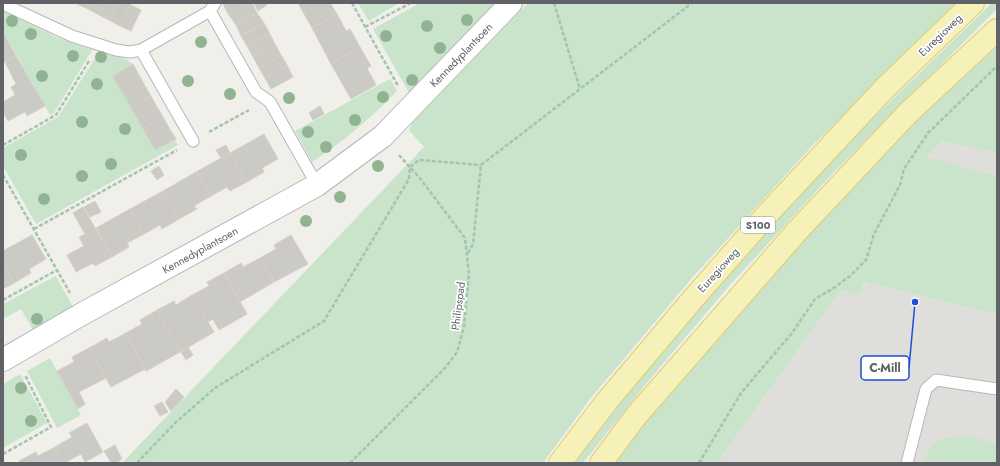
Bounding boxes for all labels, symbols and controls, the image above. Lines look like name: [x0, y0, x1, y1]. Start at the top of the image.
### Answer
street label: Euregioweg: [915, 10, 965, 60]
street label: Kennedyplantsoen: [426, 19, 496, 91]
road number: S100: [741, 217, 775, 233]
street label: Kennedyplantsoen: [159, 223, 241, 277]
street label: Euregioweg: [694, 244, 742, 296]
street label: Philipspad: [447, 281, 469, 331]
callout: C-Mill: [861, 356, 909, 380]
text: C-Mill: [869, 359, 901, 377]

